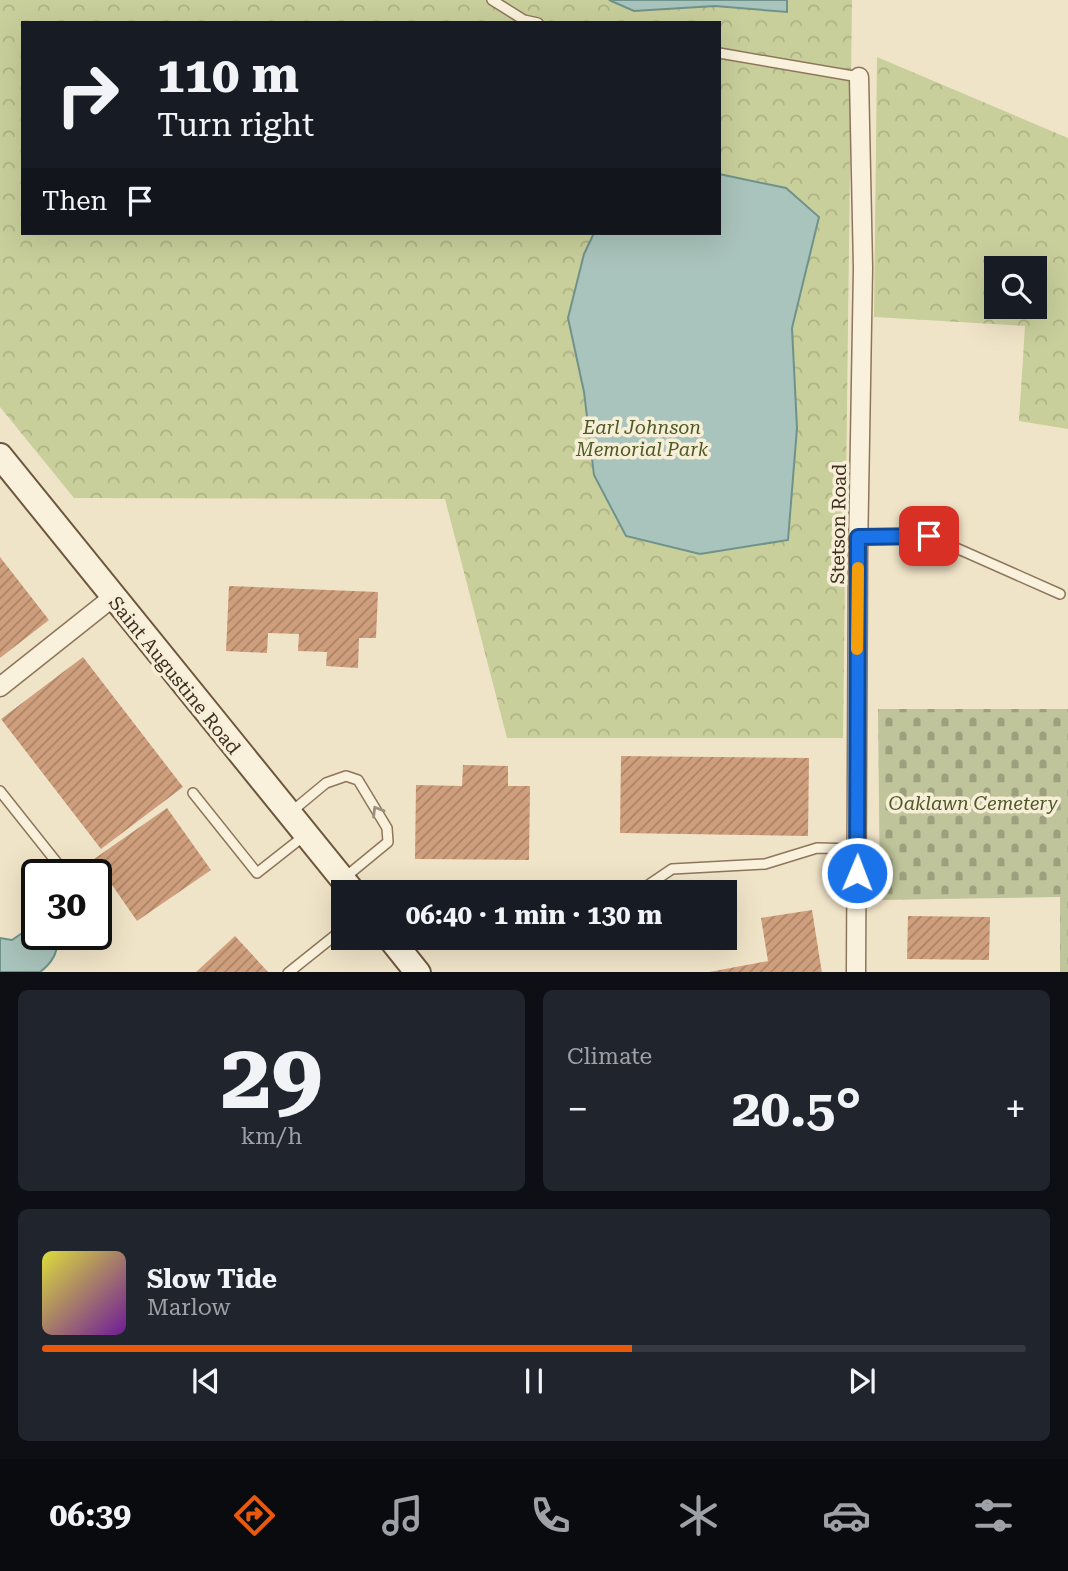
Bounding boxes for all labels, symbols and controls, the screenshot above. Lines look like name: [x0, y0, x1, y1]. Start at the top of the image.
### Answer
text: 110 m: [157, 47, 299, 104]
icon: right: [42, 49, 133, 140]
text: Turn right: [157, 106, 314, 144]
icon: arrive: [121, 182, 159, 220]
text: Then: [42, 186, 107, 216]
map controls: [984, 256, 1047, 319]
button: search: [984, 256, 1047, 319]
park label: Earl Johnson Memorial Park: [575, 416, 709, 461]
street label: Stetson Road: [826, 464, 851, 584]
pin: [899, 506, 959, 566]
icon: arrive: [910, 517, 948, 555]
street label: Saint Augustine Road: [104, 592, 245, 759]
park label: Oaklawn Cemetery: [889, 792, 1058, 815]
one-way arrow: [372, 806, 385, 819]
position arrow: [820, 836, 894, 910]
speed limit sign: 30: [21, 859, 112, 950]
text: 06:40 · 1 min · 130 m: [406, 900, 662, 930]
text: 29: [221, 1024, 322, 1130]
text: Climate: [567, 1043, 652, 1070]
text: 20.5°: [732, 1078, 861, 1139]
text: −: [567, 1087, 588, 1131]
text: +: [1005, 1087, 1026, 1131]
text: km/h: [241, 1123, 302, 1150]
text: Slow Tide: [147, 1264, 277, 1294]
text: Marlow: [147, 1294, 230, 1321]
icon: previous: [187, 1362, 225, 1400]
icon: pause: [515, 1362, 553, 1400]
icon: next: [843, 1362, 881, 1400]
icon: directions: [230, 1491, 279, 1540]
icon: music: [378, 1491, 427, 1540]
icon: phone: [526, 1491, 575, 1540]
icon: climate: [674, 1491, 723, 1540]
icon: car: [822, 1491, 871, 1540]
icon: filters: [969, 1491, 1018, 1540]
text: 06:39: [49, 1496, 131, 1534]

